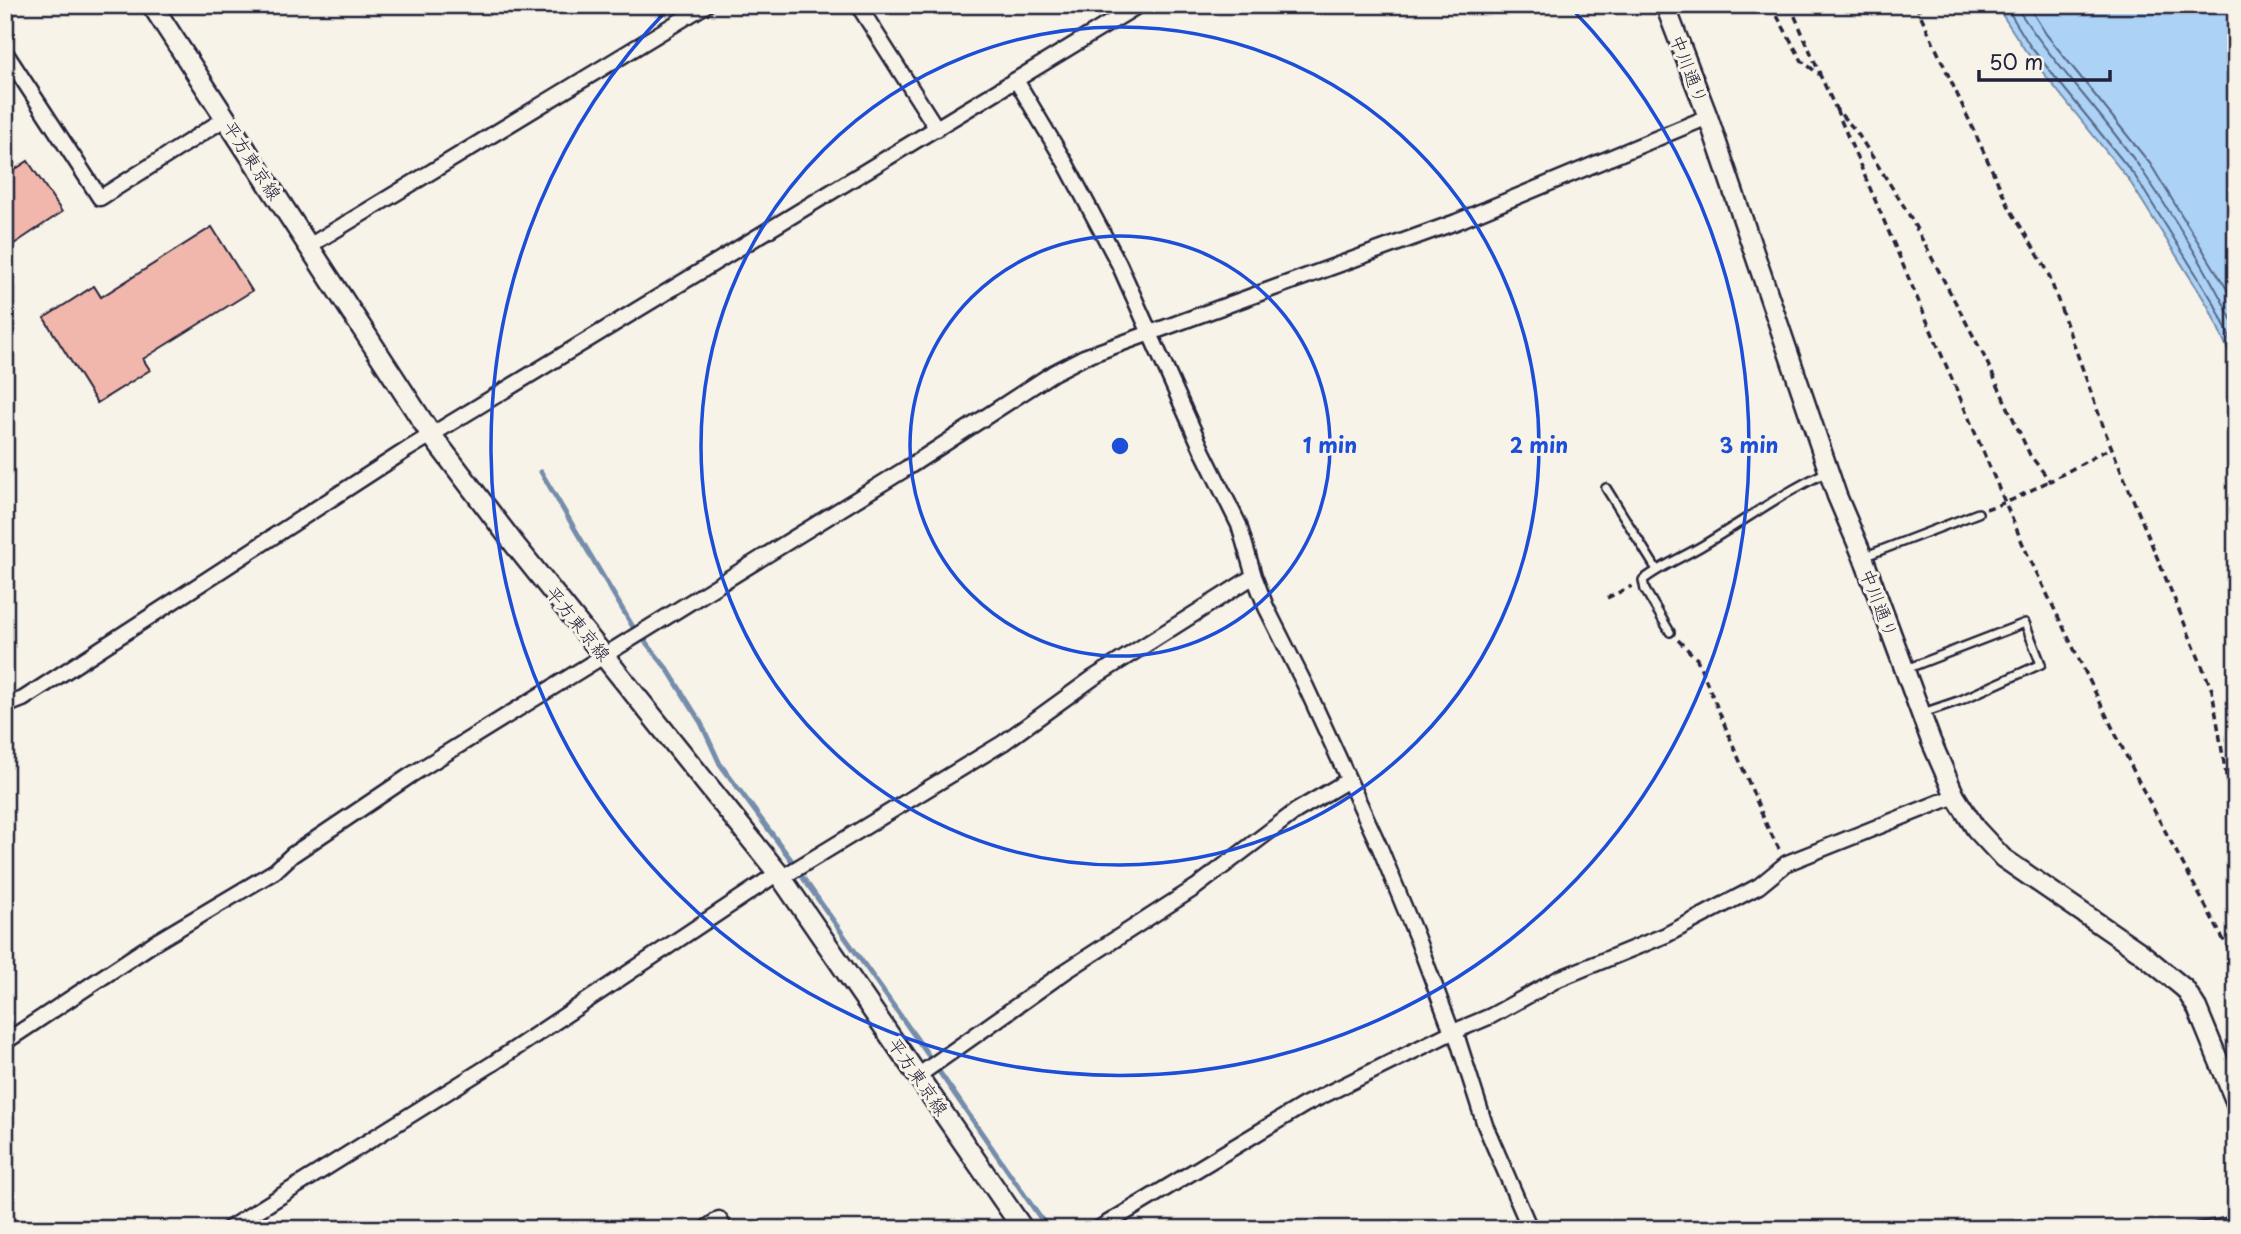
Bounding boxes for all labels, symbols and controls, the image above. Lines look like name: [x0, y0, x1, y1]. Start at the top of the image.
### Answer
street label: 中川通り: [1664, 31, 1716, 107]
scale bar: [1979, 38, 2110, 82]
text: 50 m: [1989, 45, 2043, 77]
street label: 平方東京線: [217, 115, 289, 205]
text: 1 min: [1303, 428, 1357, 460]
text: 2 min: [1510, 428, 1568, 460]
text: 3 min: [1719, 428, 1779, 460]
centre of rings: [1108, 434, 1132, 458]
street label: 中川通り: [1854, 565, 1906, 641]
street label: 平方東京線: [540, 580, 618, 666]
street label: 平方東京線: [882, 1031, 956, 1121]

